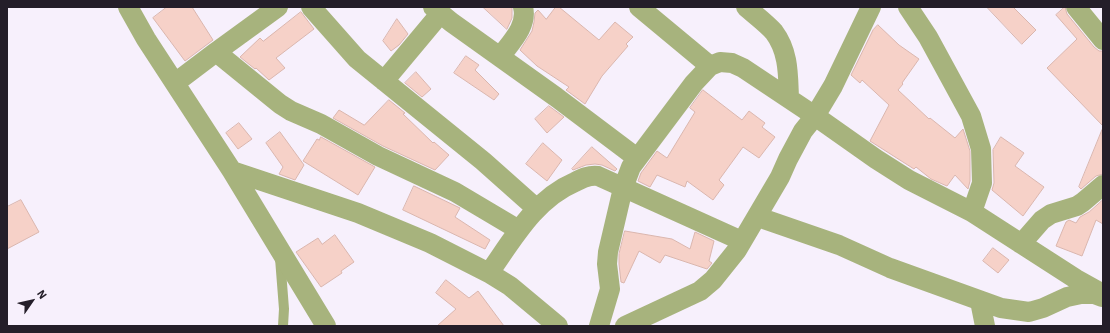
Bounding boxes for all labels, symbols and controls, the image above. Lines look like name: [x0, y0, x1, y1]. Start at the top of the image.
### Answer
north arrow: [12, 281, 52, 321]
text: N: [34, 287, 50, 302]

